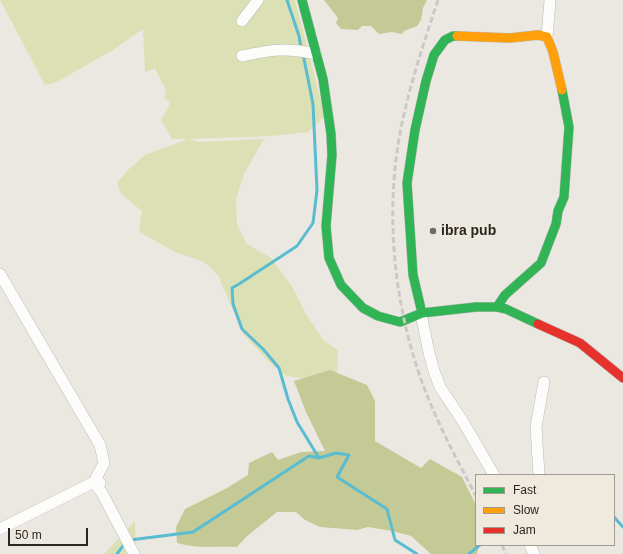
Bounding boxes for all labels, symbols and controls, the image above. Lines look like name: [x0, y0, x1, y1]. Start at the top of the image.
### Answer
place label: ibra pub: [441, 223, 496, 239]
marker: ibra pub: [428, 226, 438, 236]
legend: [475, 474, 615, 546]
text: Fast: [513, 483, 536, 497]
text: Slow: [513, 503, 539, 517]
scale bar: [10, 520, 90, 546]
text: Jam: [513, 523, 536, 537]
text: 50 m: [15, 528, 42, 542]

